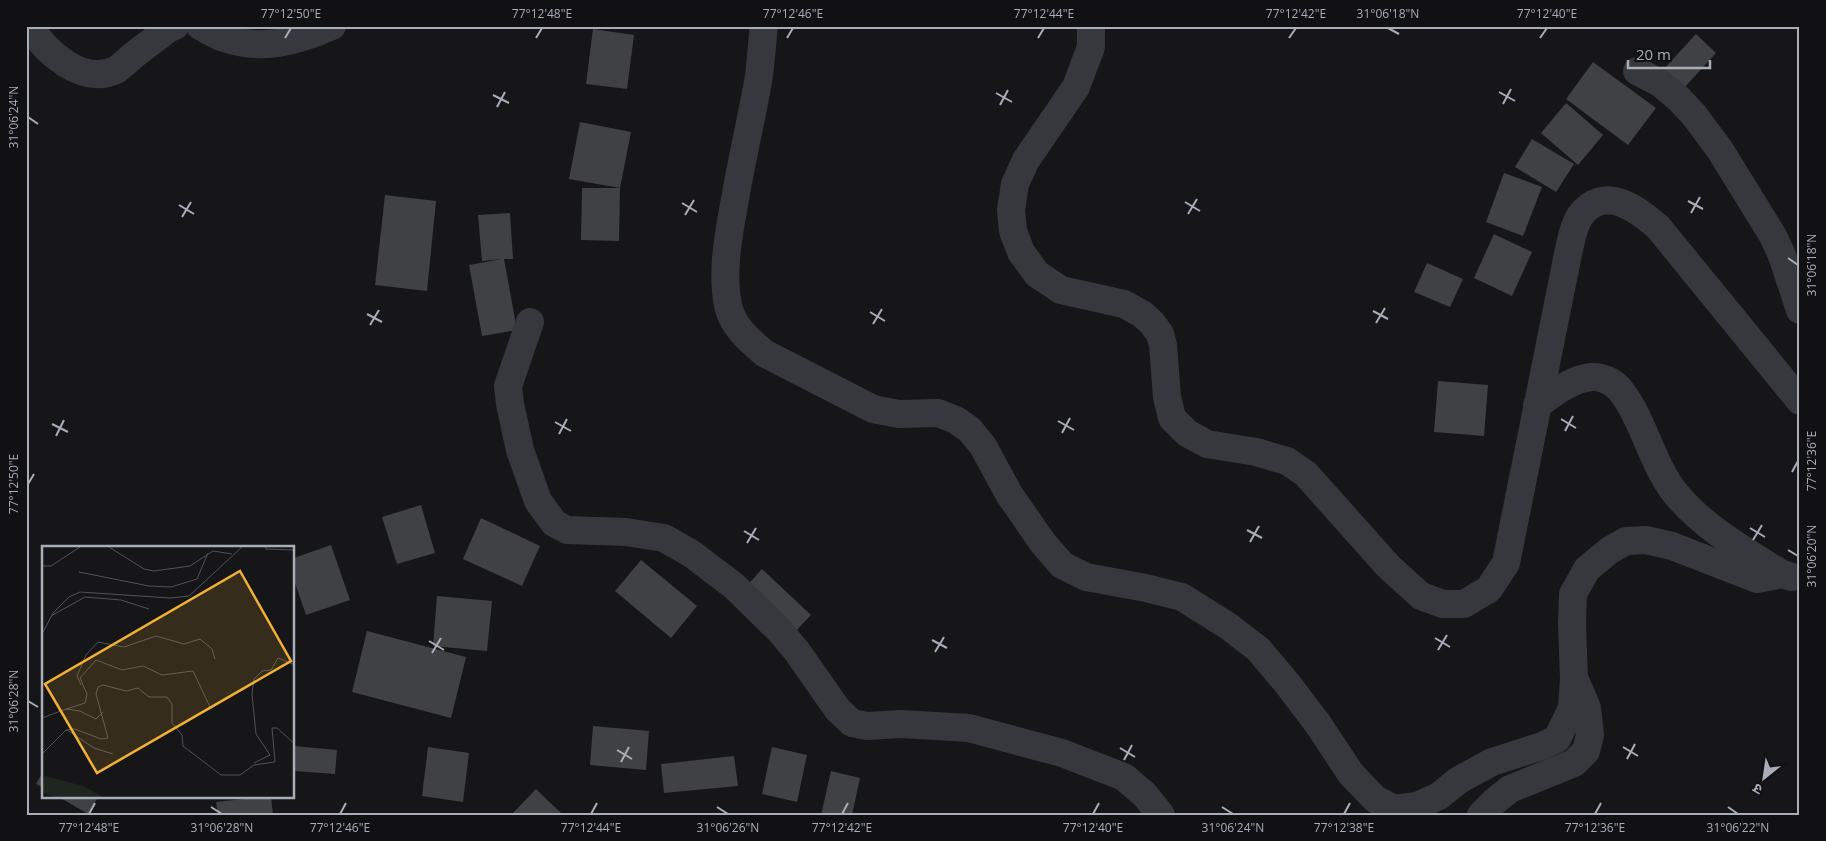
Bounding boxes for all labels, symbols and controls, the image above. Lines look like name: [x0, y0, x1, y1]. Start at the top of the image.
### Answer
text: 77°12'50"E: [261, 5, 321, 22]
text: 77°12'48"E: [512, 5, 572, 22]
text: 77°12'46"E: [763, 5, 823, 22]
text: 77°12'44"E: [1014, 5, 1074, 22]
text: 77°12'42"E: [1266, 5, 1326, 22]
text: 31°06'18"N: [1357, 5, 1419, 22]
text: 77°12'40"E: [1517, 5, 1577, 22]
scale bar: [1628, 38, 1711, 70]
text: 20 m: [1636, 44, 1671, 64]
text: 31°06'24"N: [5, 86, 22, 148]
text: 31°06'18"N: [1803, 234, 1820, 296]
text: 77°12'36"E: [1803, 431, 1820, 491]
text: 77°12'50"E: [5, 454, 22, 514]
text: 31°06'20"N: [1803, 525, 1820, 587]
inset map: [42, 546, 295, 798]
text: 31°06'28"N: [5, 670, 22, 732]
north arrow: [1738, 754, 1788, 804]
text: उ: [1748, 779, 1766, 800]
text: 77°12'48"E: [59, 819, 119, 836]
text: 31°06'28"N: [191, 819, 253, 836]
text: 77°12'46"E: [310, 819, 370, 836]
text: 77°12'44"E: [561, 819, 621, 836]
text: 31°06'26"N: [697, 819, 759, 836]
text: 77°12'42"E: [812, 819, 872, 836]
text: 77°12'40"E: [1063, 819, 1123, 836]
text: 31°06'24"N: [1202, 819, 1264, 836]
text: 77°12'38"E: [1314, 819, 1374, 836]
text: 77°12'36"E: [1565, 819, 1625, 836]
text: 31°06'22"N: [1707, 819, 1769, 836]

